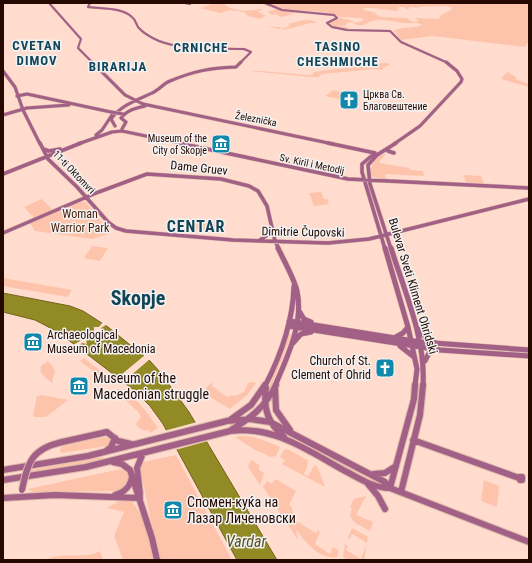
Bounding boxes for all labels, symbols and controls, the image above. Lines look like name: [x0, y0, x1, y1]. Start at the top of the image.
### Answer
district label: CVETAN DIMOV: [12, 38, 62, 68]
district label: TASINO CHESHMICHE: [297, 39, 379, 69]
district label: CRNICHE: [174, 40, 228, 55]
district label: BIRARIJA: [89, 59, 147, 74]
church icon: Црква Св. Благовештение: [338, 89, 360, 111]
place label: Црква Св. Благовештение: [363, 89, 428, 112]
street label: Železnička: [234, 109, 278, 128]
place label: Museum of the City of Skopje: [148, 133, 207, 156]
museum icon: Museum of the City of Skopje: [210, 133, 232, 155]
street label: 11-ti Oktomvri: [51, 148, 97, 196]
street label: Sv. Kiril i Metodij: [279, 152, 345, 176]
street label: Dame Gruev: [170, 158, 228, 178]
park label: Woman Warrior Park: [51, 207, 110, 235]
street label: Bulevar Sveti Kliment Ohridski: [386, 216, 440, 356]
district label: CENTAR: [167, 217, 225, 236]
street label: Dimitrie Čupovski: [261, 223, 345, 240]
district label: Skopje: [111, 286, 165, 310]
place label: Archaeological Museum of Macedonia: [47, 328, 156, 356]
museum icon: Archaeological Museum of Macedonia: [22, 331, 44, 353]
place label: Church of St. Clement of Ohrid: [291, 354, 371, 382]
church icon: Church of St. Clement of Ohrid: [374, 357, 396, 379]
place label: Museum of the Macedonian struggle: [93, 370, 210, 402]
museum icon: Museum of the Macedonian struggle: [68, 375, 90, 397]
place label: Спомен-куќа на Лазар Личеновски: [187, 494, 296, 526]
museum icon: Спомен-куќа на Лазар Личеновски: [162, 499, 184, 521]
water label: Vardar: [226, 532, 267, 551]

